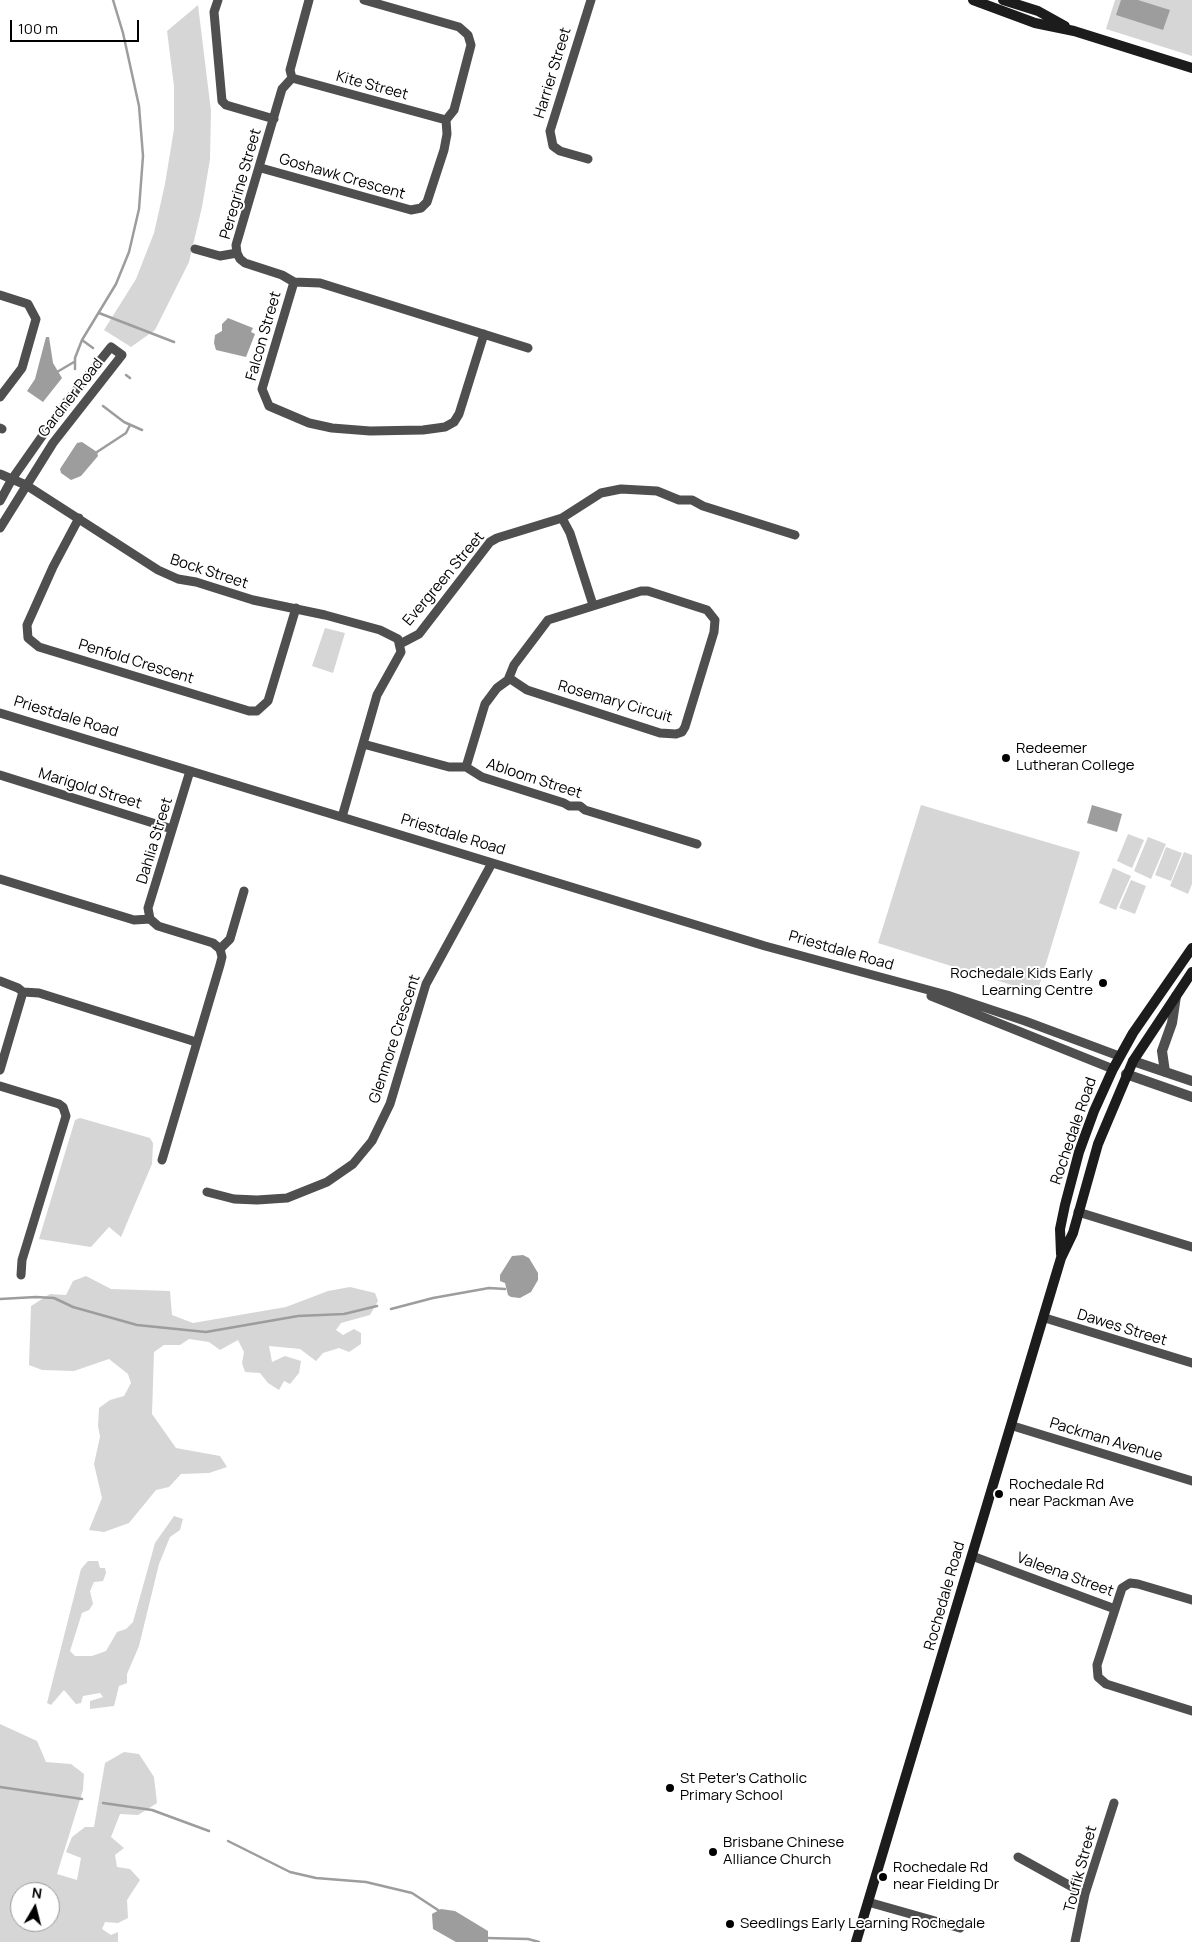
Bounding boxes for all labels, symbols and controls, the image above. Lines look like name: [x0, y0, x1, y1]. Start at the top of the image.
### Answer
scale bar: [12, 10, 141, 42]
text: 100 m: [18, 18, 58, 39]
street label: Harrier Street: [531, 25, 575, 121]
street label: Kite Street: [334, 68, 410, 104]
street label: Peregrine Street: [217, 127, 265, 241]
street label: Goshawk Crescent: [277, 150, 407, 204]
street label: Falcon Street: [243, 289, 285, 383]
street label: Gardner Road: [35, 355, 107, 441]
street label: Evergreen Street: [399, 528, 489, 630]
street label: Bock Street: [168, 551, 250, 593]
street label: Penfold Crescent: [76, 636, 196, 688]
street label: Rosemary Circuit: [556, 677, 674, 727]
street label: Priestdale Road: [12, 693, 120, 741]
place label: Redeemer Lutheran College: [1016, 740, 1135, 775]
marker: Redeemer Lutheran College: [1000, 752, 1012, 764]
street label: Abloom Street: [484, 755, 584, 803]
street label: Marigold Street: [36, 765, 144, 813]
street label: Dahlia Street: [133, 795, 177, 887]
street label: Priestdale Road: [399, 811, 507, 859]
street label: Priestdale Road: [786, 927, 896, 975]
place label: Rochedale Kids Early Learning Centre: [950, 965, 1093, 1000]
street label: Glenmore Crescent: [366, 972, 424, 1106]
marker: Rochedale Kids Early Learning Centre: [1097, 977, 1109, 989]
street label: Rochedale Road: [1047, 1075, 1101, 1187]
street label: Dawes Street: [1075, 1306, 1169, 1350]
street label: Packman Avenue: [1047, 1414, 1165, 1466]
place label: Rochedale Rd near Packman Ave: [1009, 1476, 1134, 1511]
marker: Rochedale Rd near Packman Ave: [993, 1488, 1005, 1500]
street label: Rochedale Road: [921, 1540, 969, 1652]
street label: Valeena Street: [1014, 1549, 1116, 1601]
place label: St Peter's Catholic Primary School: [680, 1770, 807, 1805]
marker: St Peter's Catholic Primary School: [664, 1782, 676, 1794]
street label: Toufik Street: [1061, 1824, 1101, 1914]
place label: Brisbane Chinese Alliance Church: [723, 1834, 844, 1869]
marker: Brisbane Chinese Alliance Church: [707, 1846, 719, 1858]
place label: Rochedale Rd near Fielding Dr: [893, 1859, 999, 1894]
marker: Rochedale Rd near Fielding Dr: [877, 1871, 889, 1883]
north arrow: [10, 1882, 60, 1932]
text: N: [31, 1883, 43, 1903]
place label: Seedlings Early Learning Rochedale: [740, 1915, 985, 1933]
marker: Seedlings Early Learning Rochedale: [724, 1918, 736, 1930]

